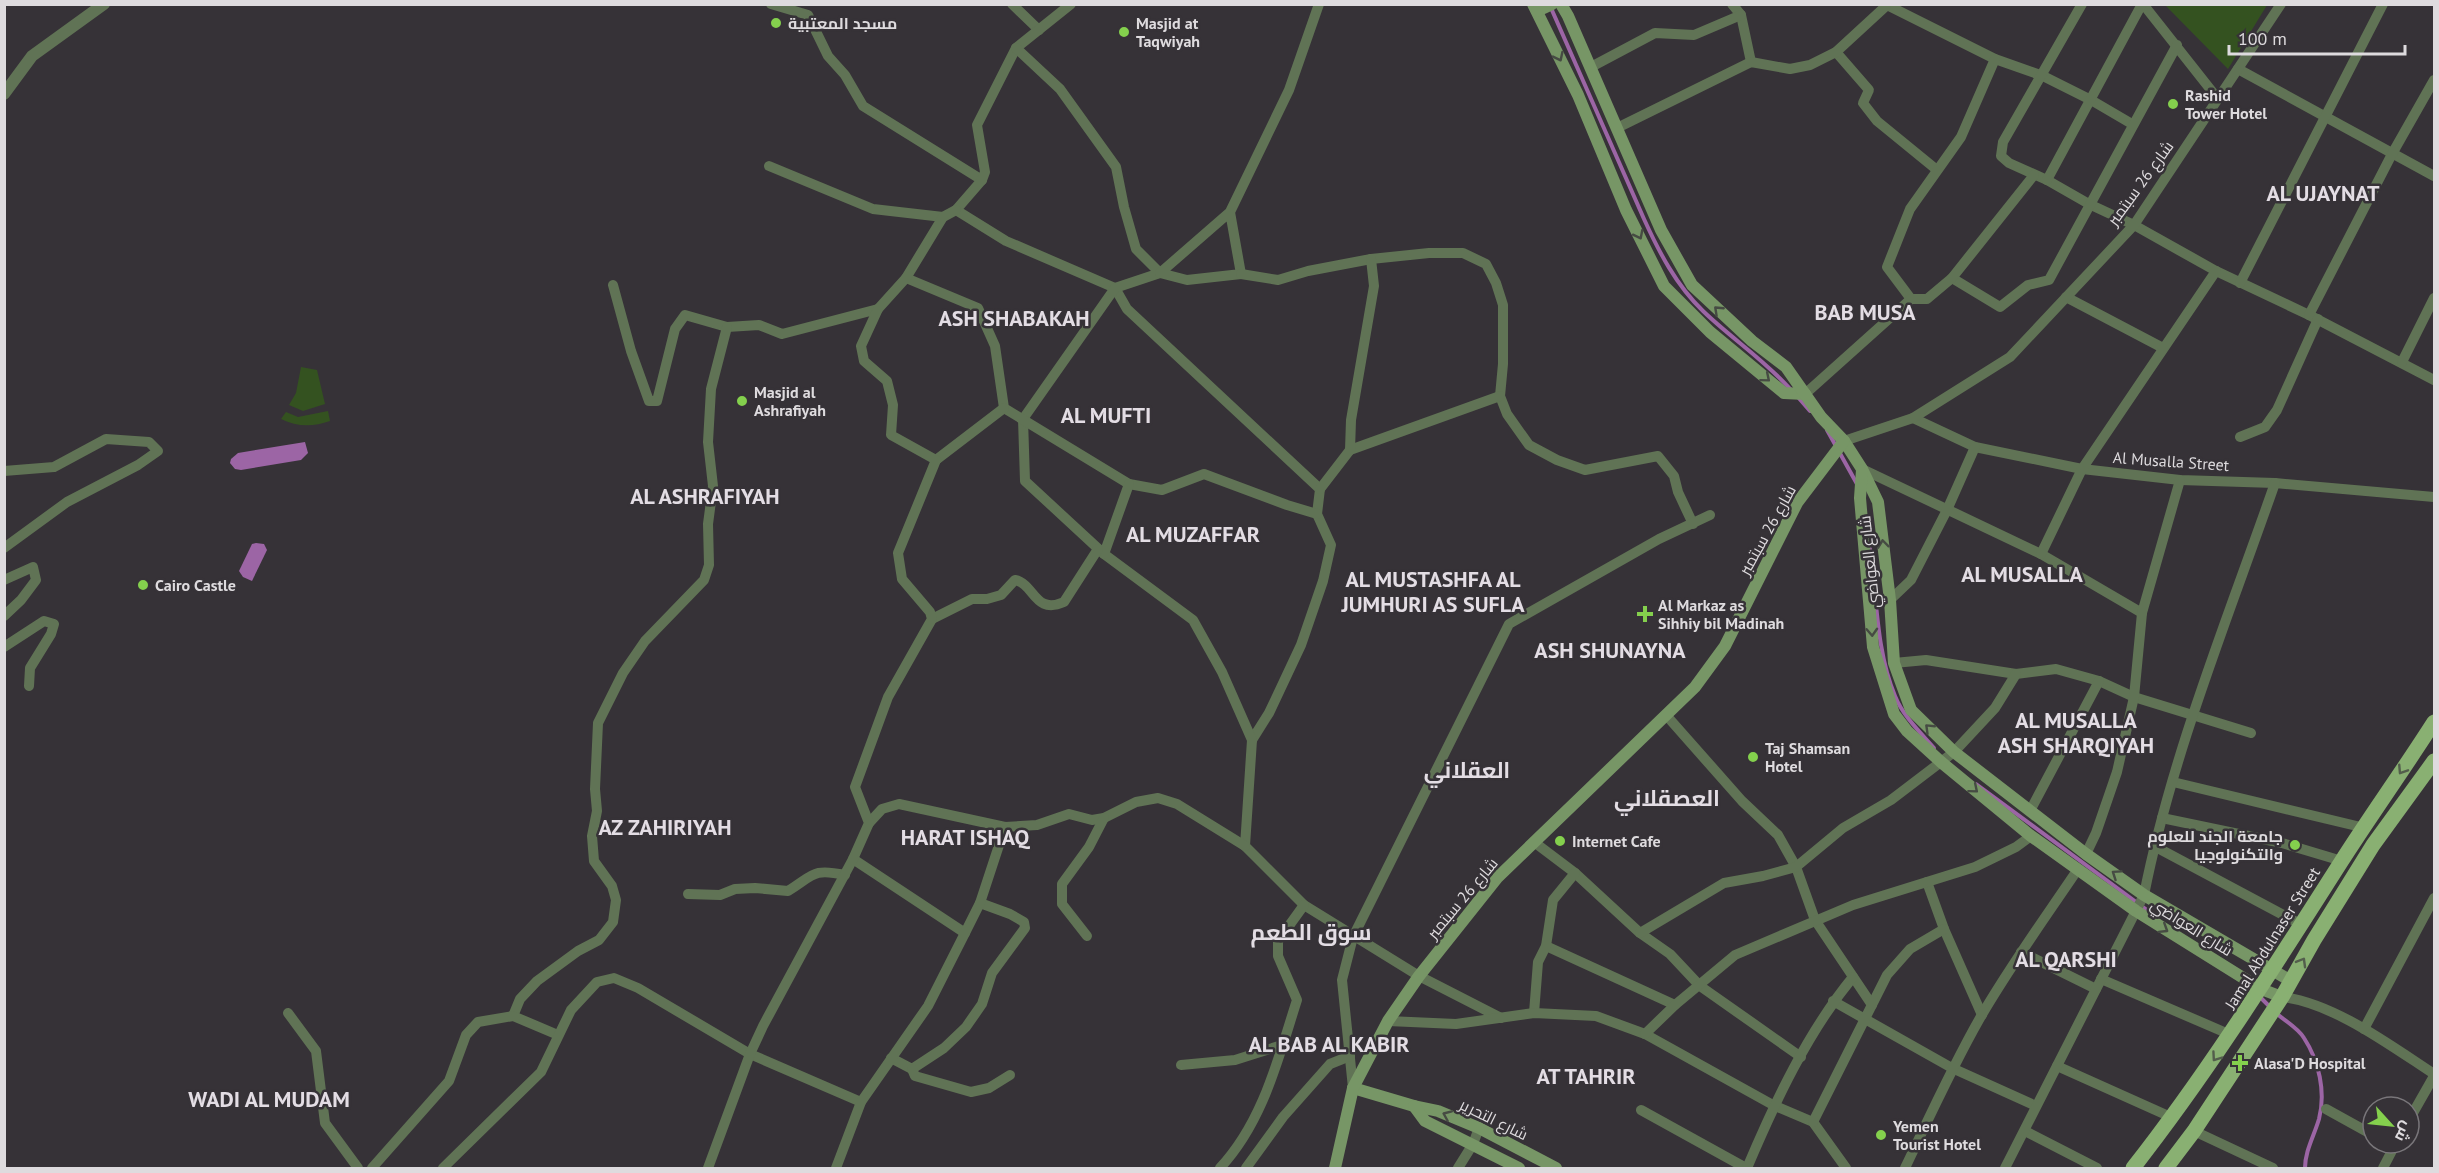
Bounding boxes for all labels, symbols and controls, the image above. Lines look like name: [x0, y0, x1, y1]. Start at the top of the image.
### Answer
place label: مسجد المعتبية: [788, 13, 897, 33]
place label: Masjid at Taqwiyah: [1136, 13, 1200, 51]
marker: مسجد المعتبية: [769, 16, 783, 30]
scale bar: [2229, 18, 2404, 56]
marker: Masjid at Taqwiyah: [1117, 25, 1131, 39]
text: 100 m: [2238, 27, 2287, 50]
one-way arrow: [1552, 50, 1564, 61]
place label: Rashid Tower Hotel: [2185, 85, 2267, 123]
marker: Rashid Tower Hotel: [2166, 97, 2180, 111]
street label: شارع 26 سبتمبر: [2102, 137, 2179, 231]
district label: AL UJAYNAT: [2266, 179, 2380, 207]
one-way arrow: [1631, 229, 1643, 240]
district label: BAB MUSA: [1814, 298, 1916, 326]
district label: ASH SHABAKAH: [938, 304, 1090, 332]
one-way arrow: [1715, 306, 1726, 317]
one-way arrow: [1759, 371, 1770, 382]
place label: Masjid al Ashrafiyah: [754, 382, 826, 420]
marker: Masjid al Ashrafiyah: [735, 394, 749, 408]
district label: AL MUFTI: [1061, 401, 1151, 429]
street label: Al Musalla Street: [2112, 447, 2230, 475]
street label: شارع 26 سبتمبر: [1734, 481, 1802, 580]
district label: AL ASHRAFIYAH: [630, 482, 780, 510]
street label: شارع العواضي: [1854, 514, 1887, 609]
district label: AL MUZAFFAR: [1126, 520, 1260, 548]
one-way arrow: [1878, 540, 1890, 549]
district label: AL MUSALLA: [1961, 560, 2083, 588]
district label: AL MUSTASHFA AL JUMHURI AS SUFLA: [1340, 565, 1525, 618]
place label: Cairo Castle: [155, 575, 236, 595]
marker: Cairo Castle: [136, 578, 150, 592]
place label: Al Markaz as Sihhiy bil Madinah: [1658, 595, 1784, 633]
marker: Al Markaz as Sihhiy bil Madinah: [1636, 605, 1654, 623]
one-way arrow: [1865, 627, 1878, 636]
district label: ASH SHUNAYNA: [1534, 636, 1686, 664]
district label: AL MUSALLA ASH SHARQIYAH: [1998, 706, 2154, 759]
one-way arrow: [1926, 724, 1936, 735]
place label: Taj Shamsan Hotel: [1765, 738, 1850, 776]
marker: Taj Shamsan Hotel: [1746, 750, 1760, 764]
district label: العقلاني: [1424, 756, 1510, 788]
one-way arrow: [2399, 764, 2410, 775]
one-way arrow: [1967, 781, 1978, 792]
district label: العصقلاني: [1614, 784, 1720, 816]
district label: AZ ZAHIRIYAH: [599, 813, 731, 841]
district label: HARAT ISHAQ: [901, 823, 1030, 851]
place label: جامعة الجند للعلوم والتكنولوجيا: [2147, 826, 2283, 864]
place label: Internet Cafe: [1572, 831, 1661, 851]
marker: Internet Cafe: [1553, 834, 1567, 848]
marker: جامعة الجند للعلوم والتكنولوجيا: [2288, 838, 2302, 852]
street label: شارع 26 سبتمبر: [1422, 853, 1503, 945]
street label: Jamal Abdulnaser Street: [2220, 863, 2324, 1014]
one-way arrow: [2111, 870, 2122, 881]
street label: شارع العواضي: [2146, 894, 2237, 963]
district label: سوق الطعم: [1251, 918, 1371, 948]
one-way arrow: [2158, 922, 2168, 934]
district label: AL QARSHI: [2015, 945, 2117, 973]
one-way arrow: [2295, 957, 2306, 968]
district label: AL BAB AL KABIR: [1249, 1030, 1409, 1058]
one-way arrow: [2212, 1050, 2223, 1061]
place label: Alasa'D Hospital: [2254, 1053, 2366, 1073]
marker: Alasa'D Hospital: [2231, 1054, 2249, 1072]
district label: AT TAHRIR: [1536, 1062, 1636, 1090]
district label: WADI AL MUDAM: [188, 1085, 350, 1113]
street label: شارع التحرير: [1455, 1093, 1531, 1146]
north arrow: [2361, 1095, 2421, 1155]
one-way arrow: [1443, 1110, 1454, 1122]
place label: Yemen Tourist Hotel: [1892, 1116, 1981, 1154]
text: ش: [2391, 1118, 2418, 1145]
marker: Yemen Tourist Hotel: [1874, 1128, 1888, 1142]

